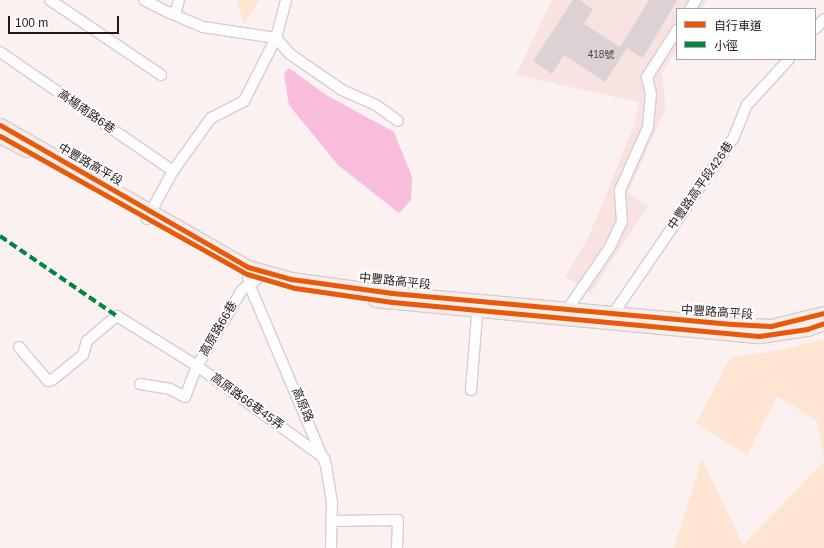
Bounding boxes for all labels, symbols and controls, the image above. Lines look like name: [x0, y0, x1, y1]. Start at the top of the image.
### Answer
scale bar: [10, 8, 121, 34]
legend: [676, 8, 816, 60]
text: 100 m: [15, 16, 48, 30]
text: 自行車道: [714, 19, 762, 33]
text: 小徑: [714, 39, 738, 53]
house number: 418號: [588, 49, 614, 61]
street label: 高楊南路6巷: [55, 87, 117, 137]
street label: 中豐路高平段426巷: [665, 139, 737, 233]
street label: 中豐路高平段: [55, 141, 125, 189]
street label: 中豐路高平段: [358, 271, 432, 293]
street label: 高原路66巷: [197, 299, 241, 359]
street label: 中豐路高平段: [681, 303, 753, 323]
street label: 高原路66巷45弄: [208, 371, 286, 433]
street label: 高原路: [288, 386, 316, 424]

